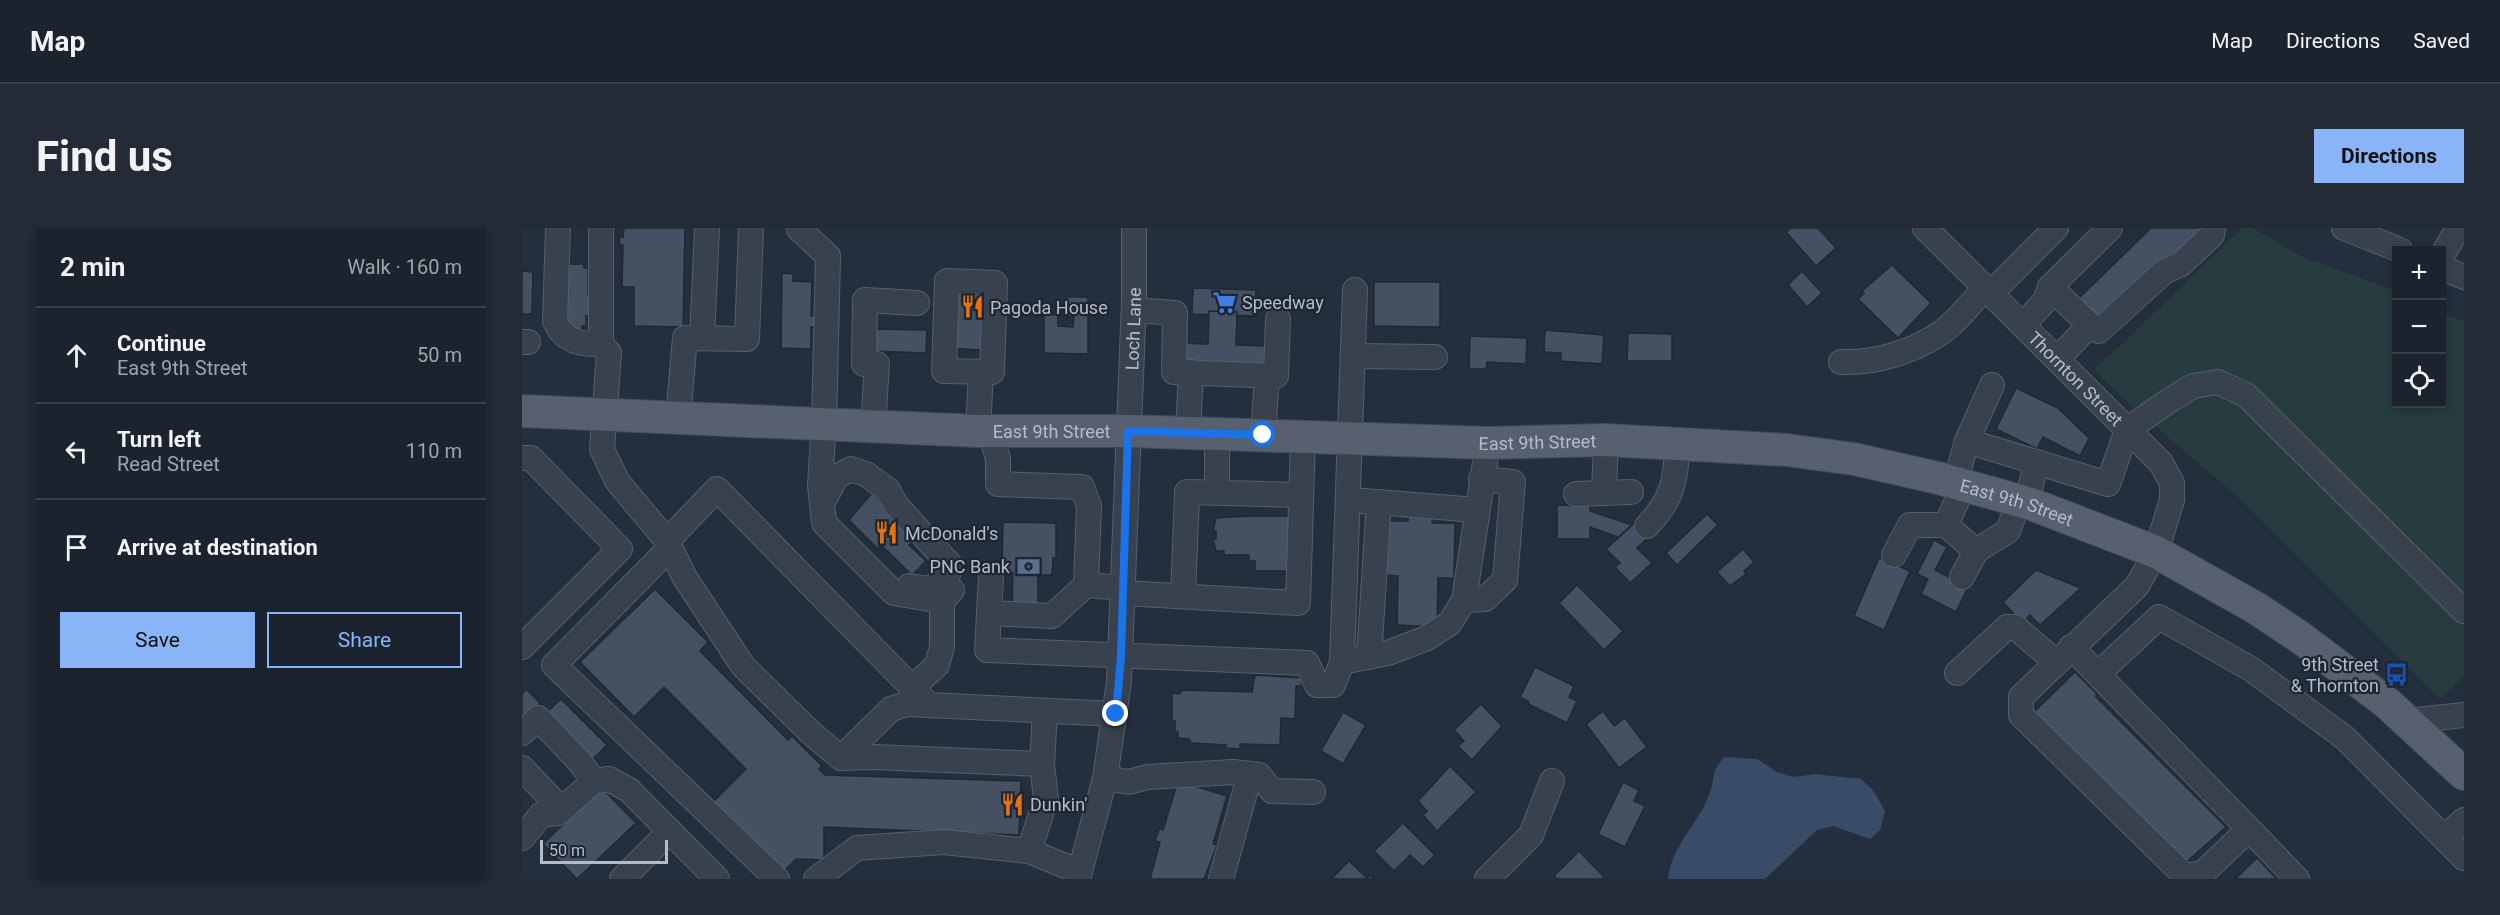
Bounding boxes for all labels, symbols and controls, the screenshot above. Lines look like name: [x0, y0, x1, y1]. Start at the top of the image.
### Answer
text: Map: [30, 25, 85, 58]
text: Map: [2211, 29, 2253, 53]
text: Directions: [2286, 29, 2380, 53]
text: Saved: [2413, 29, 2470, 53]
button: Directions: [2314, 129, 2464, 183]
text: Find us: [36, 132, 173, 181]
map controls: [2392, 246, 2446, 408]
button: +: [2392, 246, 2446, 300]
text: 2 min: [60, 252, 125, 282]
text: Walk · 160 m: [347, 255, 462, 279]
street label: Loch Lane: [1121, 287, 1145, 371]
supermarket icon: Speedway: [1211, 289, 1237, 315]
place label: Speedway: [1242, 292, 1324, 313]
restaurant icon: Pagoda House: [959, 294, 985, 320]
place label: Pagoda House: [990, 297, 1108, 318]
button: −: [2392, 300, 2446, 354]
street label: Thornton Street: [2024, 327, 2128, 430]
text: Continue: [117, 331, 206, 356]
icon: ahead: [60, 339, 93, 372]
text: 50 m: [417, 343, 462, 367]
button: locate: [2392, 354, 2446, 408]
text: East 9th Street: [117, 356, 248, 380]
street label: East 9th Street: [993, 421, 1110, 442]
route start: [1249, 421, 1275, 447]
text: Turn left: [117, 427, 201, 452]
street label: East 9th Street: [1478, 430, 1596, 454]
icon: left: [60, 435, 93, 468]
text: 110 m: [406, 439, 462, 463]
text: Read Street: [117, 452, 220, 476]
street label: East 9th Street: [1958, 474, 2076, 530]
restaurant icon: McDonald's: [874, 520, 900, 546]
place label: McDonald's: [905, 523, 998, 544]
icon: arrive: [60, 531, 93, 564]
text: Arrive at destination: [117, 535, 318, 560]
bank icon: PNC Bank: [1015, 553, 1041, 579]
place label: PNC Bank: [930, 556, 1011, 577]
button: Save: [60, 612, 255, 668]
button: Share: [267, 612, 462, 668]
place label: 9th Street & Thornton: [2291, 654, 2379, 696]
bus stop icon: 9th Street & Thornton: [2384, 661, 2410, 687]
route end: [1102, 700, 1128, 726]
restaurant icon: Dunkin': [999, 791, 1025, 817]
place label: Dunkin': [1030, 794, 1087, 815]
scale bar: [540, 837, 668, 864]
text: 50 m: [549, 841, 585, 860]

